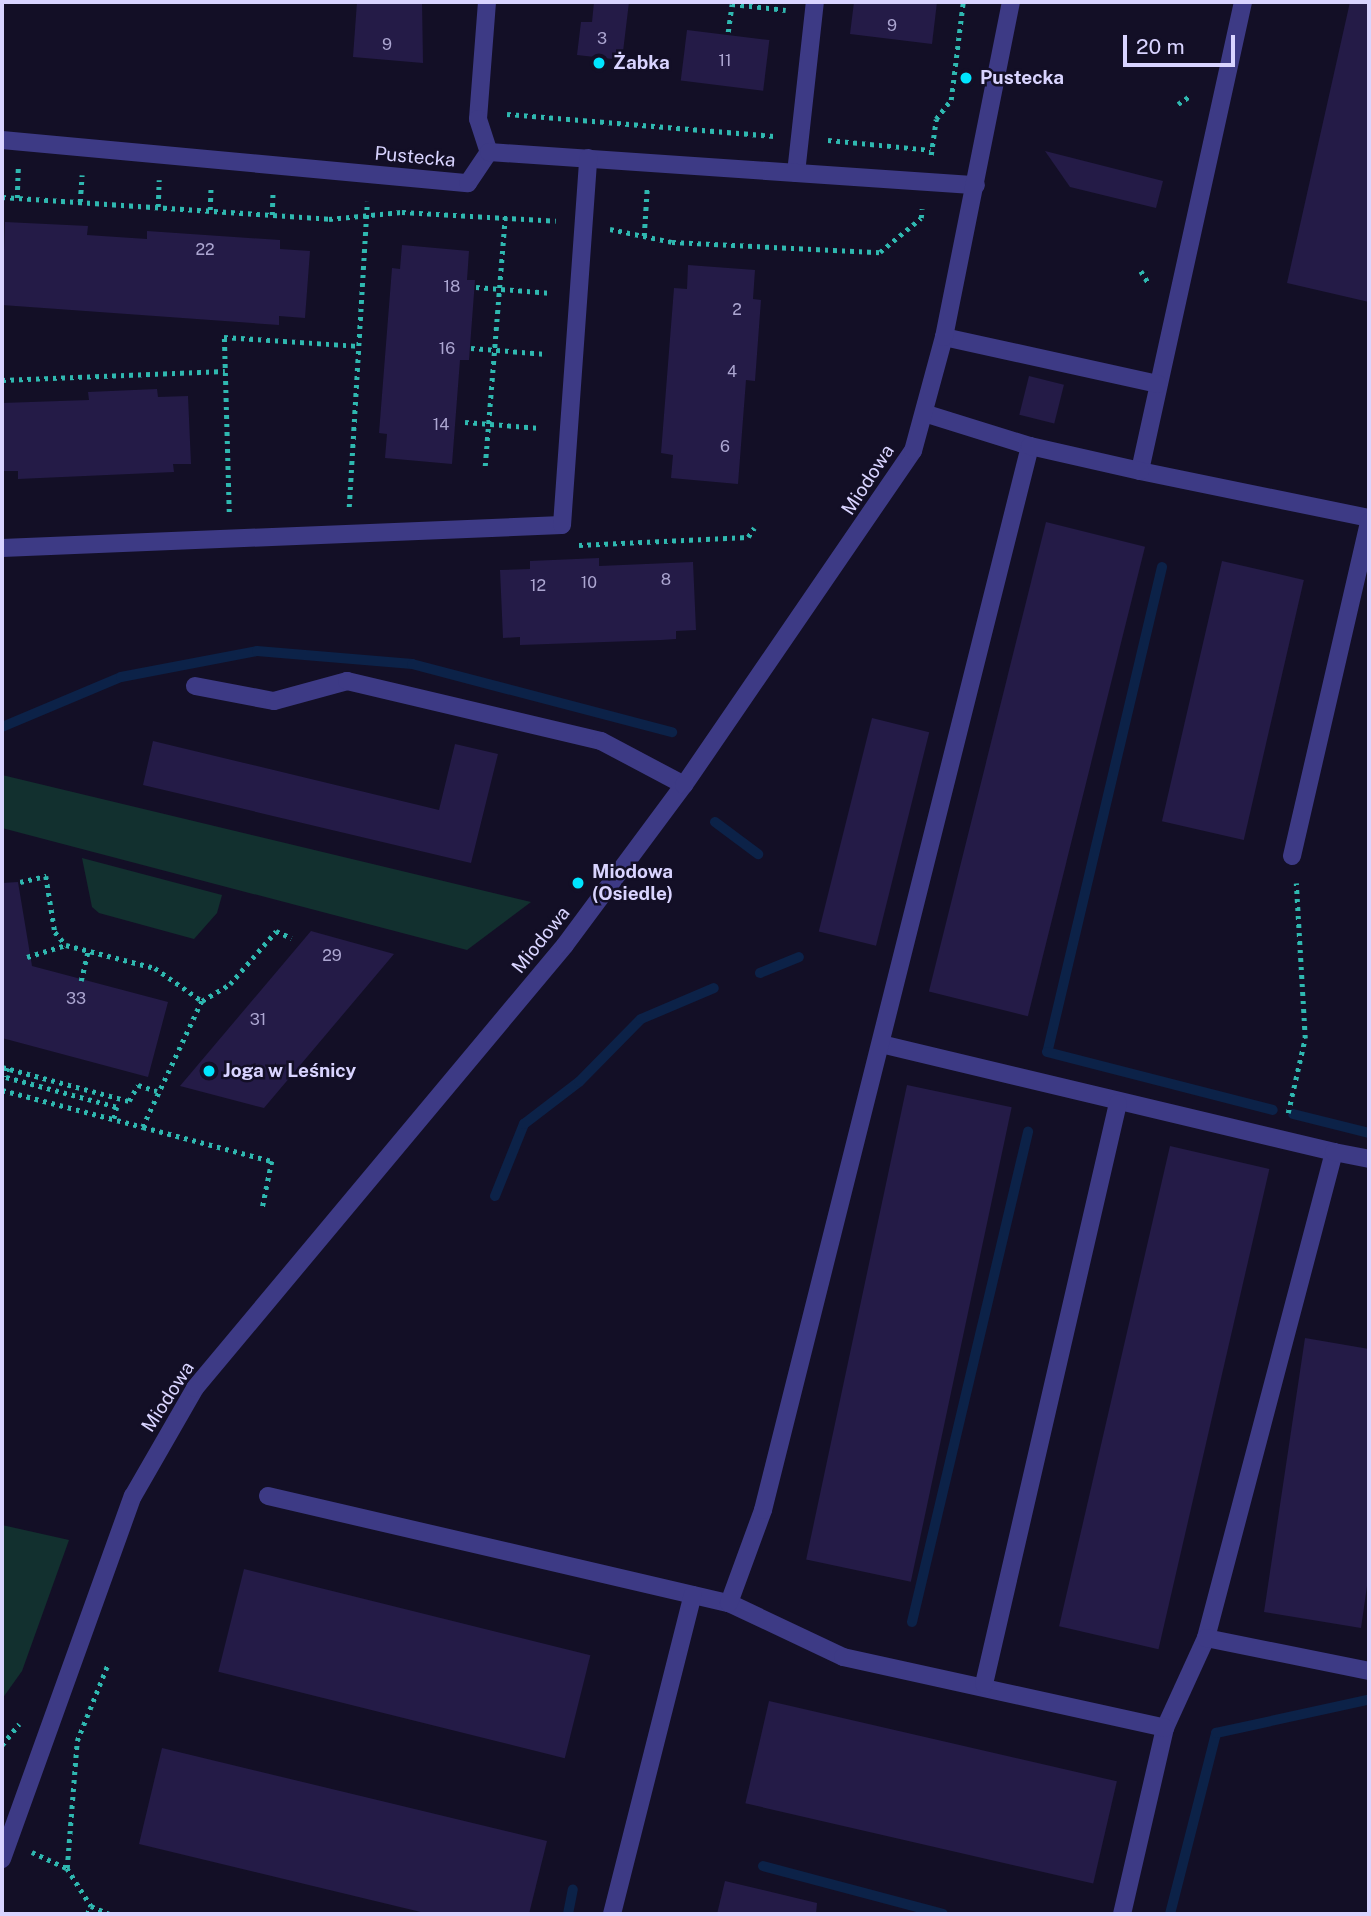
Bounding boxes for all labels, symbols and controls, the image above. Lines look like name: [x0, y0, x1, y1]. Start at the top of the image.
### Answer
house number: 9: [887, 16, 897, 36]
scale bar: [1126, 21, 1238, 65]
house number: 3: [597, 29, 607, 49]
text: 20 m: [1136, 34, 1185, 59]
house number: 9: [382, 35, 392, 55]
house number: 11: [718, 51, 732, 71]
place label: Żabka: [613, 52, 670, 74]
marker: Żabka: [591, 55, 607, 71]
place label: Pustecka: [980, 67, 1064, 89]
marker: Pustecka: [958, 70, 974, 86]
street label: Pustecka: [373, 142, 457, 172]
house number: 22: [195, 240, 215, 260]
house number: 18: [444, 277, 460, 297]
house number: 2: [732, 300, 742, 320]
house number: 16: [439, 339, 455, 359]
house number: 4: [727, 362, 737, 382]
house number: 14: [433, 415, 449, 435]
house number: 6: [720, 437, 730, 457]
street label: Miodowa: [837, 441, 899, 519]
house number: 8: [661, 570, 671, 590]
house number: 10: [581, 573, 597, 593]
house number: 12: [530, 576, 546, 596]
place label: Miodowa (Osiedle): [592, 861, 673, 905]
marker: Miodowa (Osiedle): [570, 875, 586, 891]
street label: Miodowa: [507, 902, 575, 978]
house number: 29: [322, 946, 342, 966]
house number: 33: [66, 989, 86, 1009]
house number: 31: [250, 1010, 266, 1030]
place label: Joga w Leśnicy: [223, 1060, 356, 1082]
marker: Joga w Leśnicy: [201, 1063, 217, 1079]
street label: Miodowa: [137, 1358, 199, 1436]

